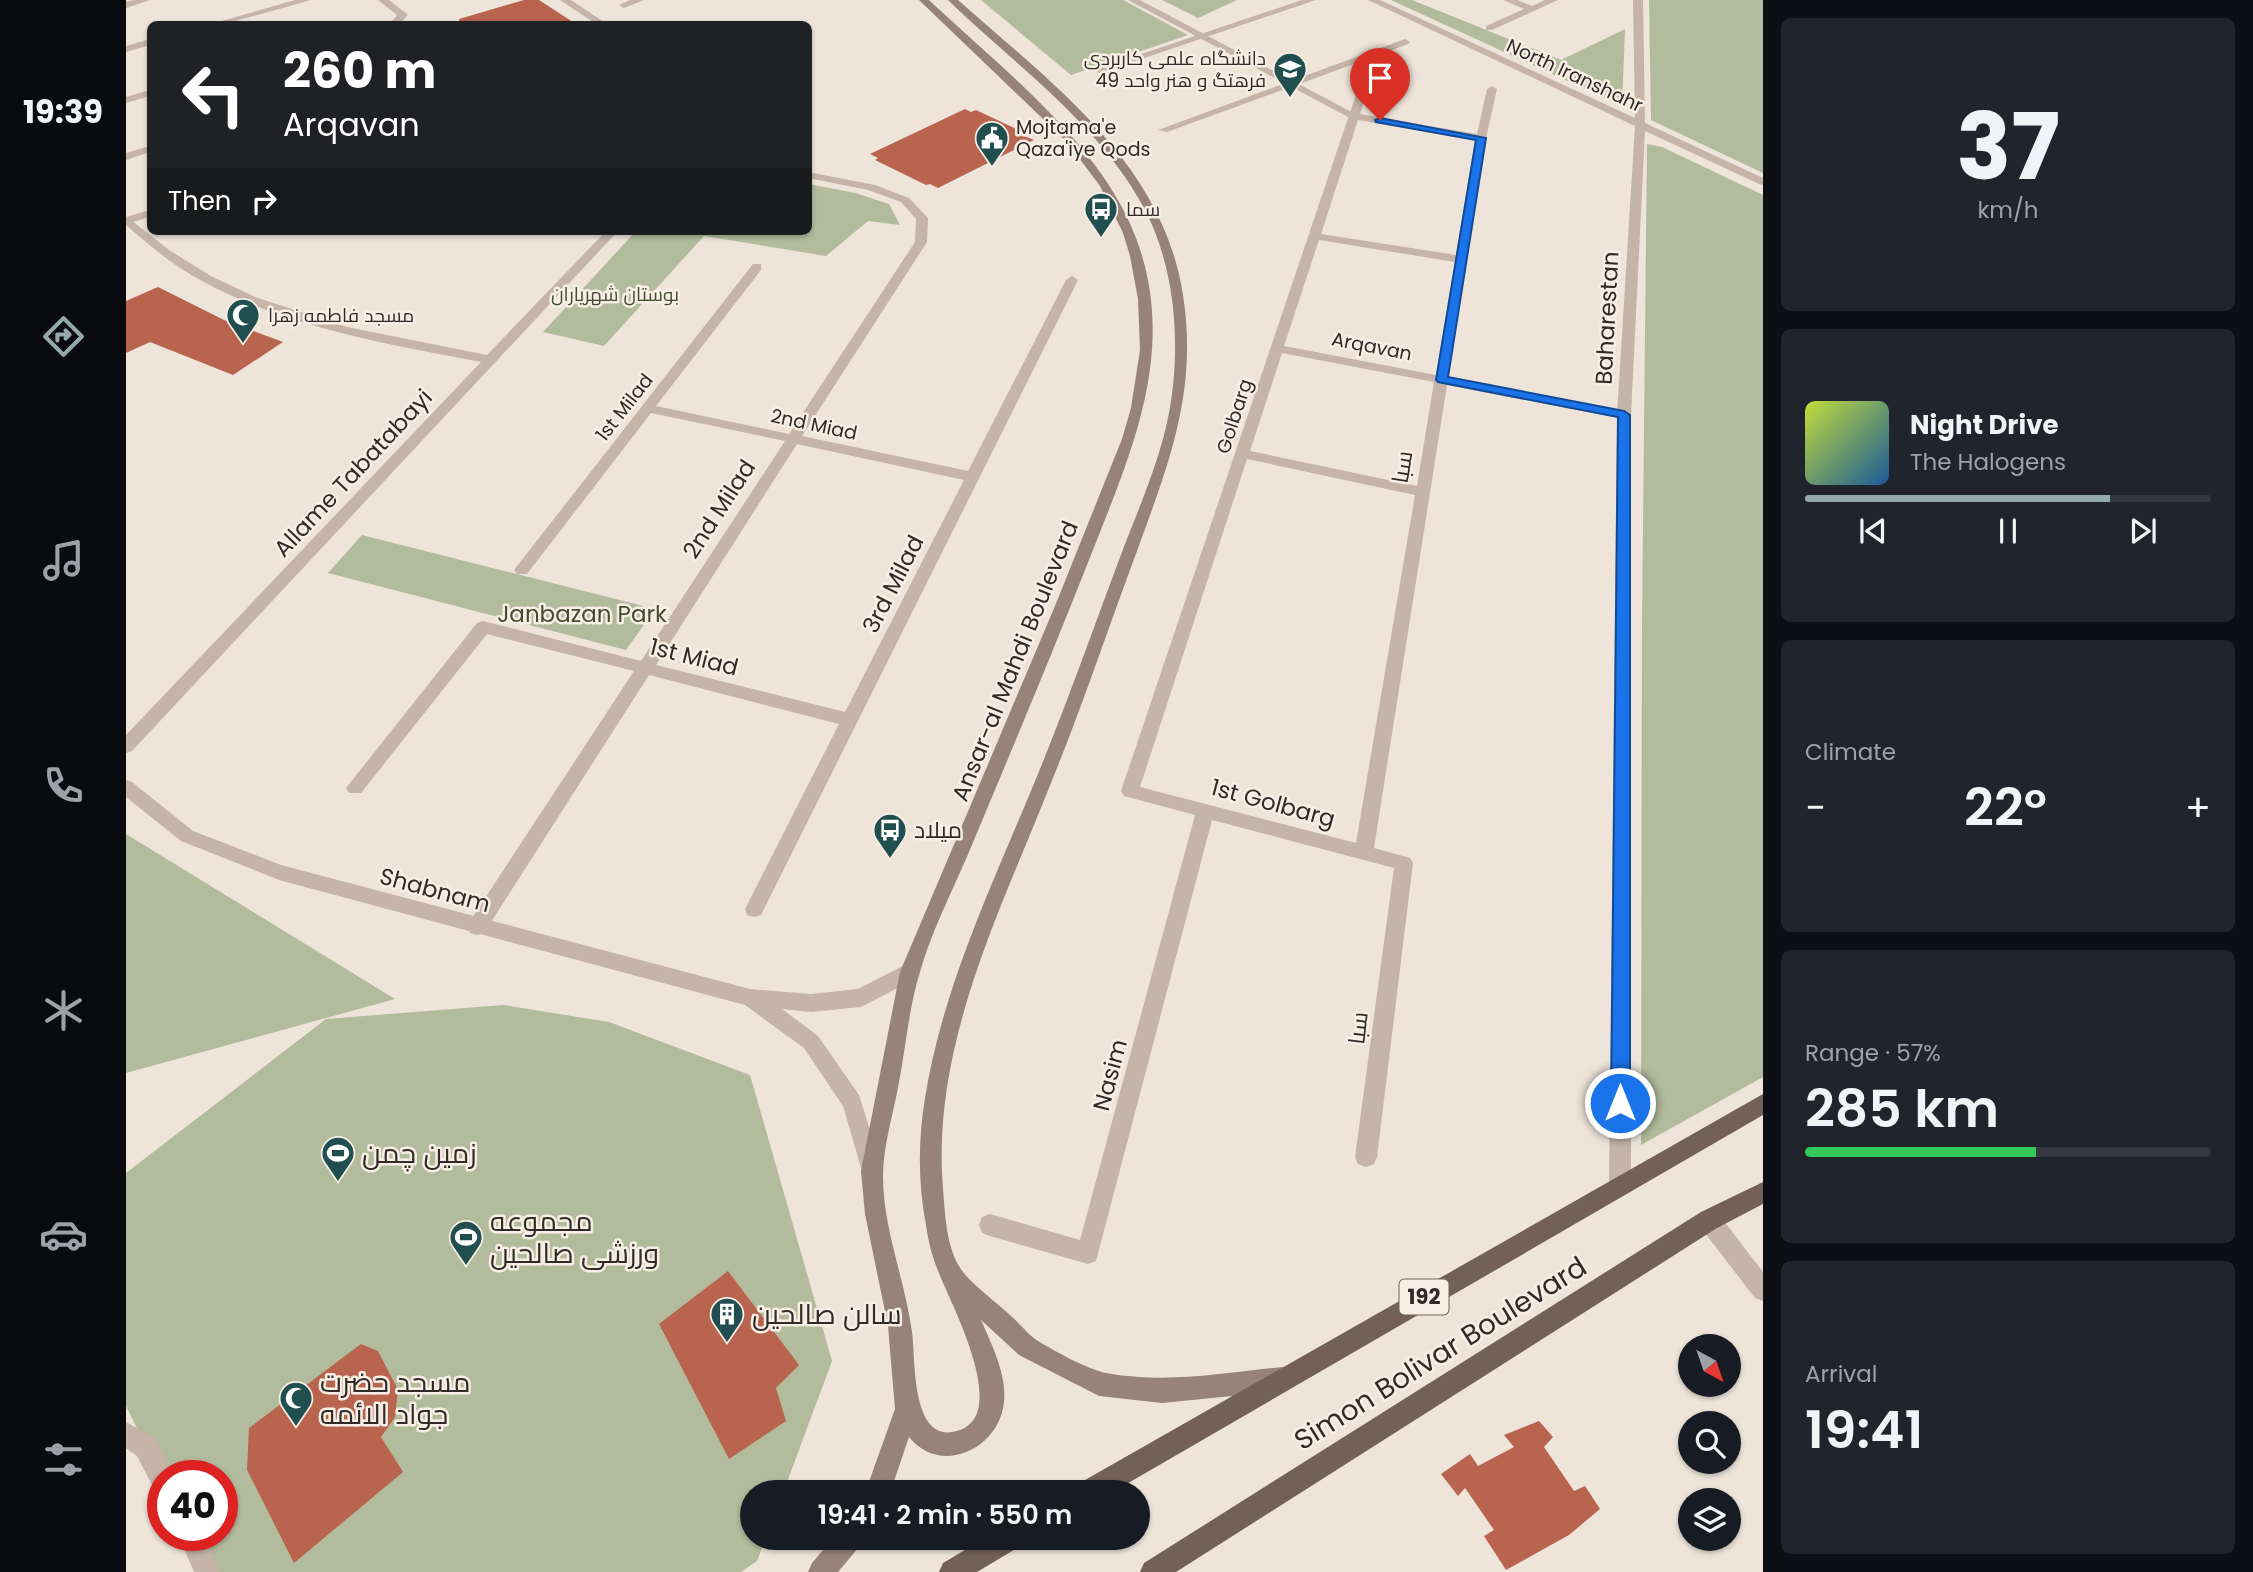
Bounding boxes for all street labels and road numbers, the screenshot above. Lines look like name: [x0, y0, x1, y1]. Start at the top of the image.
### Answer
street label: North Iranshahr: [1502, 32, 1647, 119]
street label: Baharestan: [1588, 251, 1626, 385]
street label: Arqavan: [1329, 325, 1414, 367]
street label: 1st Milad: [589, 368, 659, 447]
street label: Golbarg: [1210, 375, 1259, 457]
street label: Allame Tabatabayi: [267, 382, 439, 564]
street label: 2nd Miad: [768, 402, 860, 447]
street label: سبا: [1384, 448, 1420, 486]
street label: 2nd Milad: [675, 453, 763, 565]
street label: Ansar-al Mahdi Boulevard: [944, 516, 1086, 806]
street label: 3rd Milad: [855, 529, 931, 639]
street label: 1st Miad: [646, 631, 742, 683]
street label: 1st Golbarg: [1207, 771, 1339, 835]
street label: Shabnam: [376, 860, 494, 920]
street label: سبا: [1340, 1010, 1376, 1046]
street label: Nasim: [1085, 1036, 1135, 1114]
street label: Simon Bolivar Boulevard: [1287, 1247, 1594, 1460]
road number: 192: [1400, 1280, 1448, 1314]

